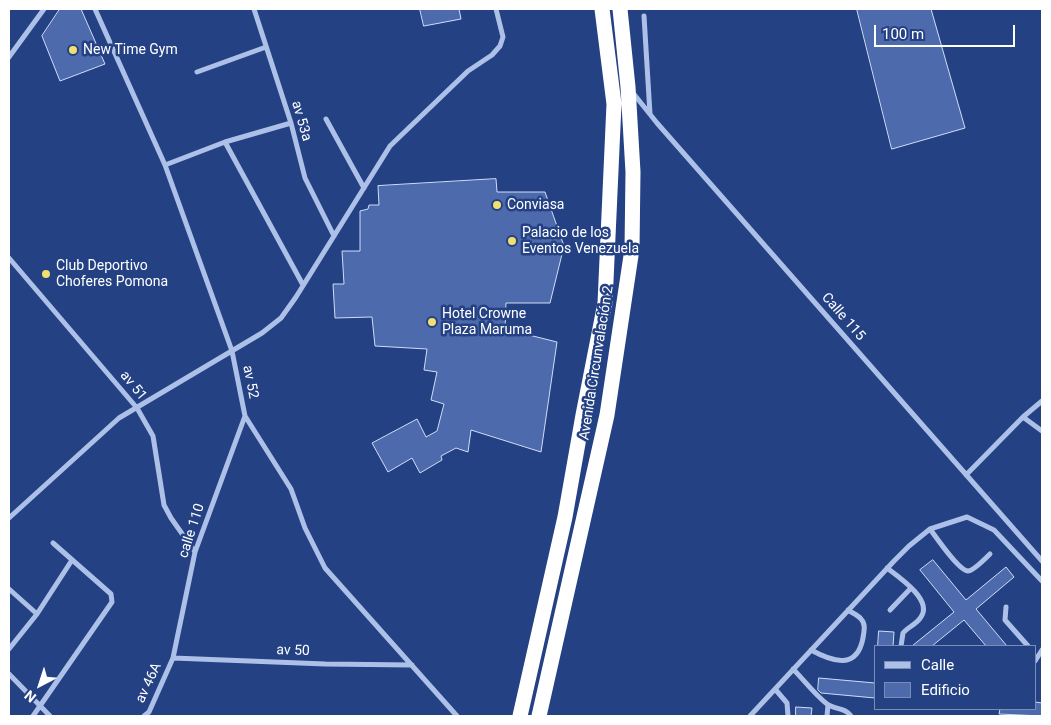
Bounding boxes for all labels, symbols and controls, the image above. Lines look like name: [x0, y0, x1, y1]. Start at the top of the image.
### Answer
scale bar: [876, 15, 1017, 47]
text: 100 m: [882, 25, 924, 43]
place label: New Time Gym: [83, 42, 178, 58]
marker: New Time Gym: [67, 44, 79, 56]
street label: av 53a: [287, 99, 315, 143]
place label: Conviasa: [507, 197, 564, 213]
marker: Conviasa: [491, 199, 503, 211]
place label: Palacio de los Eventos Venezuela: [522, 225, 639, 258]
marker: Palacio de los Eventos Venezuela: [506, 235, 518, 247]
place label: Club Deportivo Choferes Pomona: [56, 258, 168, 290]
marker: Club Deportivo Choferes Pomona: [40, 268, 52, 280]
street label: Avenida Circunvalación 2: [576, 285, 618, 441]
street label: Calle 115: [818, 290, 868, 344]
place label: Hotel Crowne Plaza Maruma: [442, 306, 532, 338]
marker: Hotel Crowne Plaza Maruma: [426, 316, 438, 328]
street label: av 52: [239, 364, 261, 400]
street label: av 51: [116, 368, 150, 404]
street label: calle 110: [175, 502, 209, 560]
street label: av 50: [276, 642, 310, 660]
legend: [874, 645, 1036, 710]
text: Calle: [921, 656, 954, 674]
north arrow: [15, 660, 65, 710]
street label: av 46A: [132, 660, 166, 706]
text: Edificio: [921, 681, 970, 699]
text: N: [21, 687, 39, 706]

